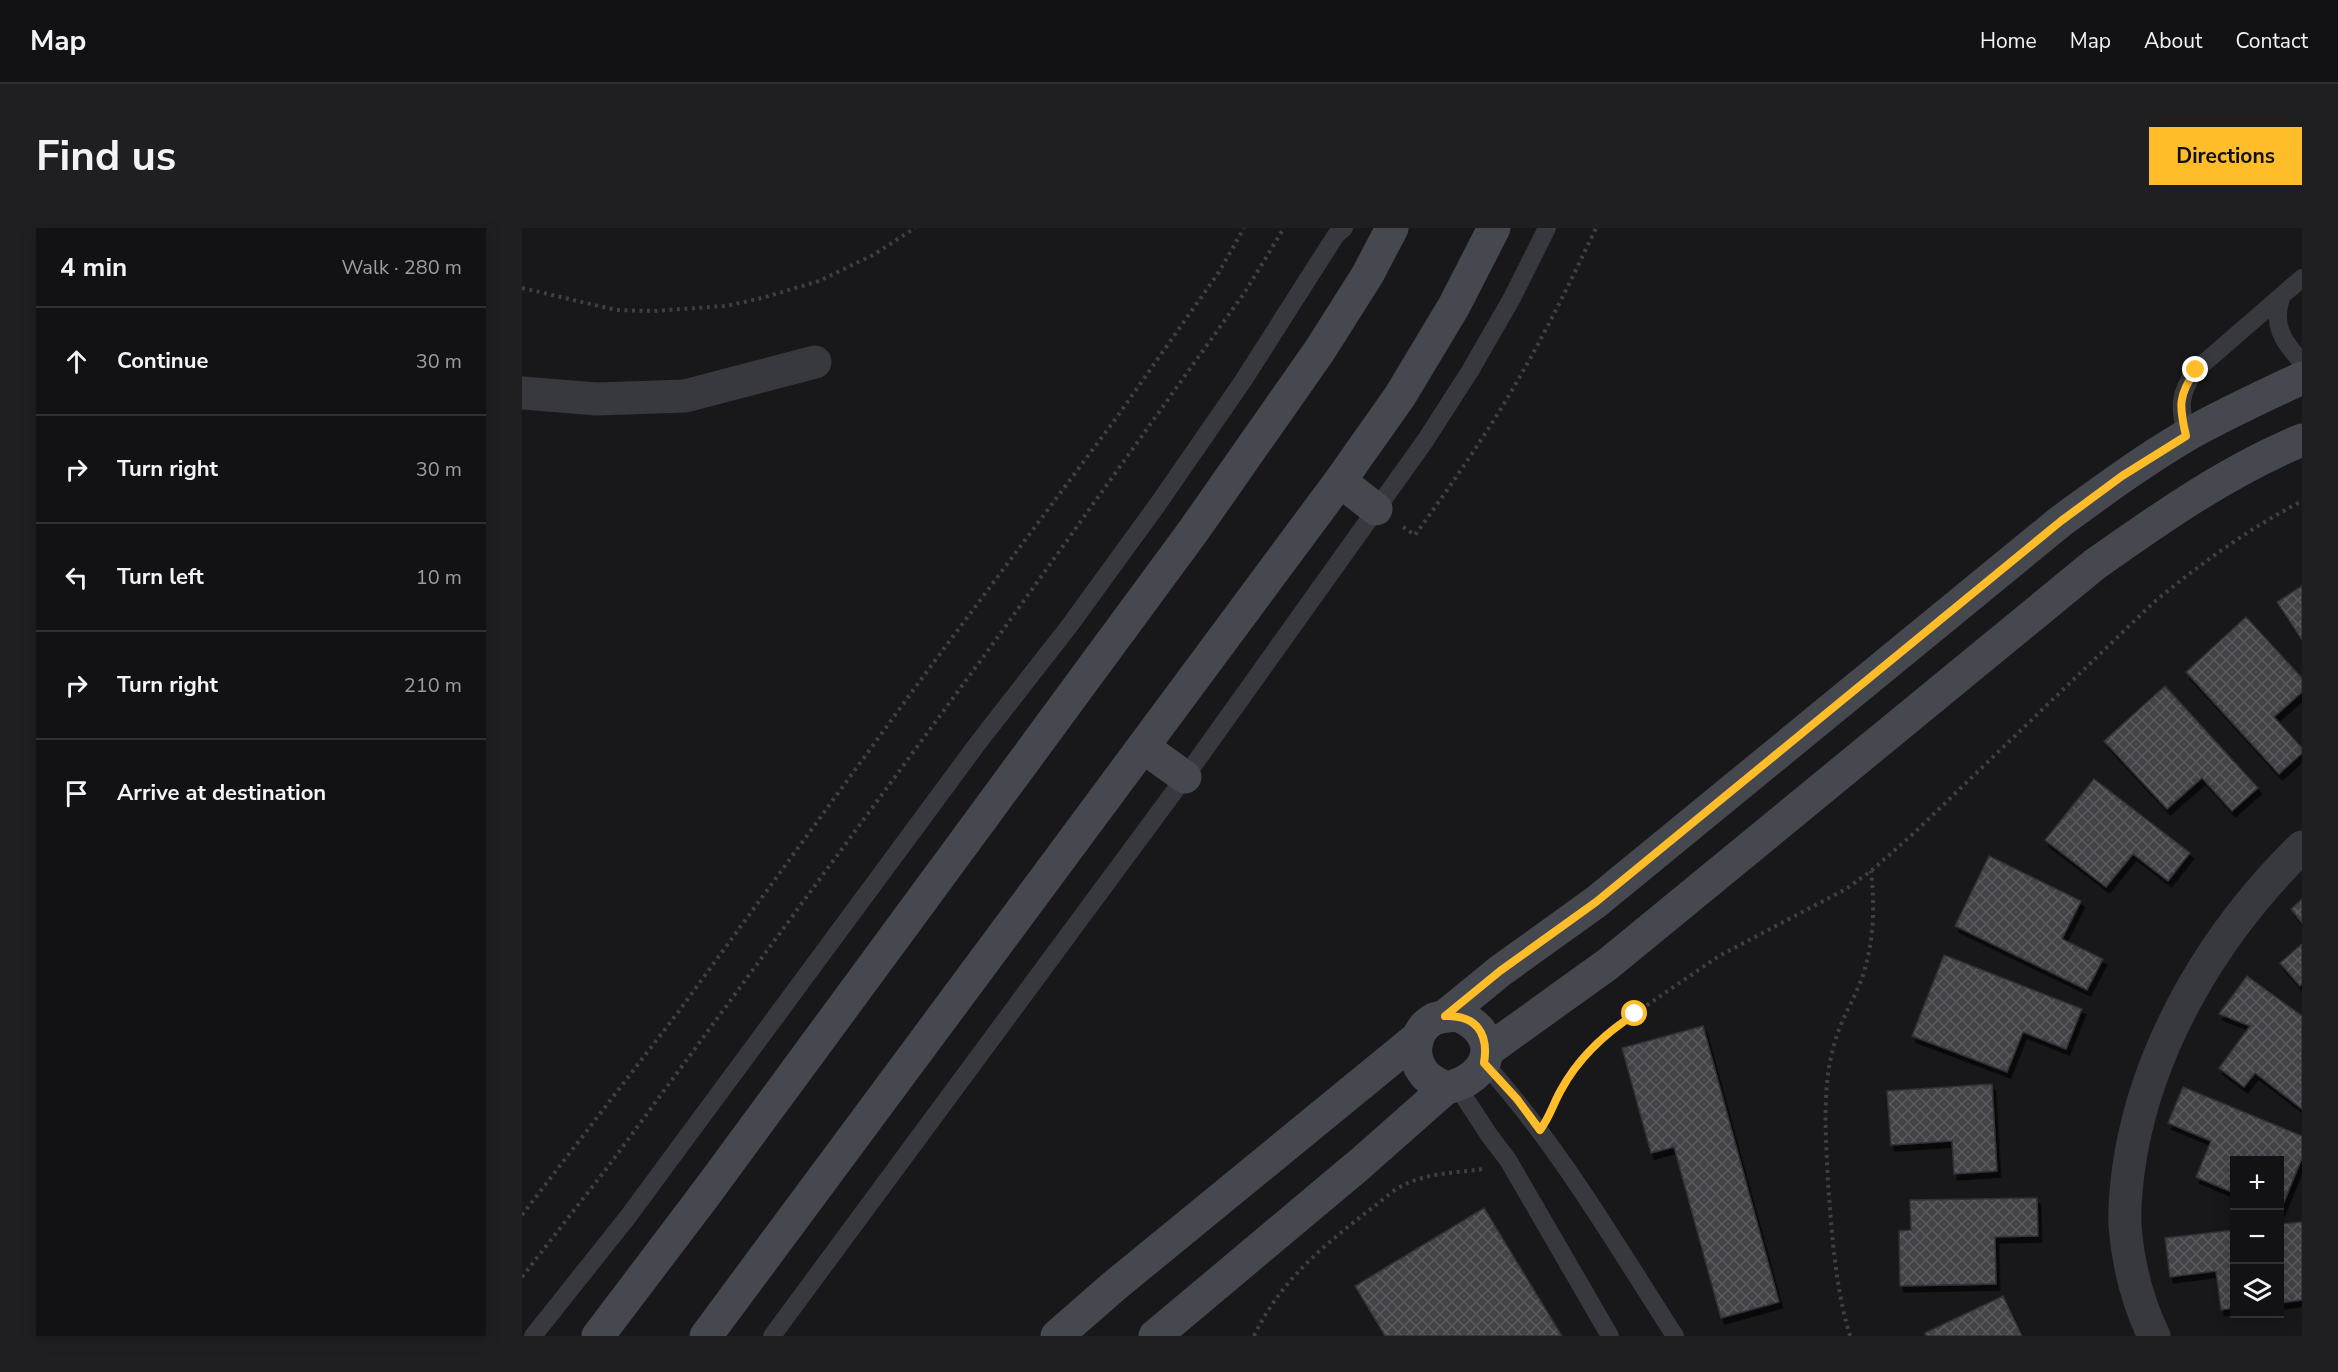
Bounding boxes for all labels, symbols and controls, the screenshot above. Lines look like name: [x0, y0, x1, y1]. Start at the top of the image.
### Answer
text: Map: [30, 22, 86, 60]
text: Home: [1980, 27, 2037, 55]
text: Map: [2070, 27, 2111, 55]
text: About: [2144, 27, 2202, 55]
text: Contact: [2235, 27, 2308, 55]
button: Directions: [2149, 127, 2302, 185]
text: Find us: [36, 128, 176, 185]
text: 4 min: [60, 250, 127, 285]
text: Walk · 280 m: [342, 254, 462, 281]
icon: ahead: [60, 345, 93, 378]
text: Continue: [117, 346, 208, 376]
text: 30 m: [416, 348, 462, 375]
route end: [2182, 356, 2208, 382]
icon: right: [60, 453, 93, 486]
text: Turn right: [117, 454, 218, 484]
text: 30 m: [416, 456, 462, 483]
icon: left: [60, 561, 93, 594]
text: Turn left: [117, 562, 204, 592]
text: 10 m: [416, 564, 462, 591]
icon: right: [60, 669, 93, 702]
text: Turn right: [117, 670, 218, 700]
text: 210 m: [404, 672, 462, 699]
icon: arrive: [60, 777, 93, 810]
text: Arrive at destination: [117, 778, 326, 808]
route start: [1621, 1000, 1647, 1026]
map controls: [2230, 1156, 2284, 1318]
button: +: [2230, 1156, 2284, 1210]
button: −: [2230, 1210, 2284, 1264]
button: layers: [2230, 1264, 2284, 1318]

